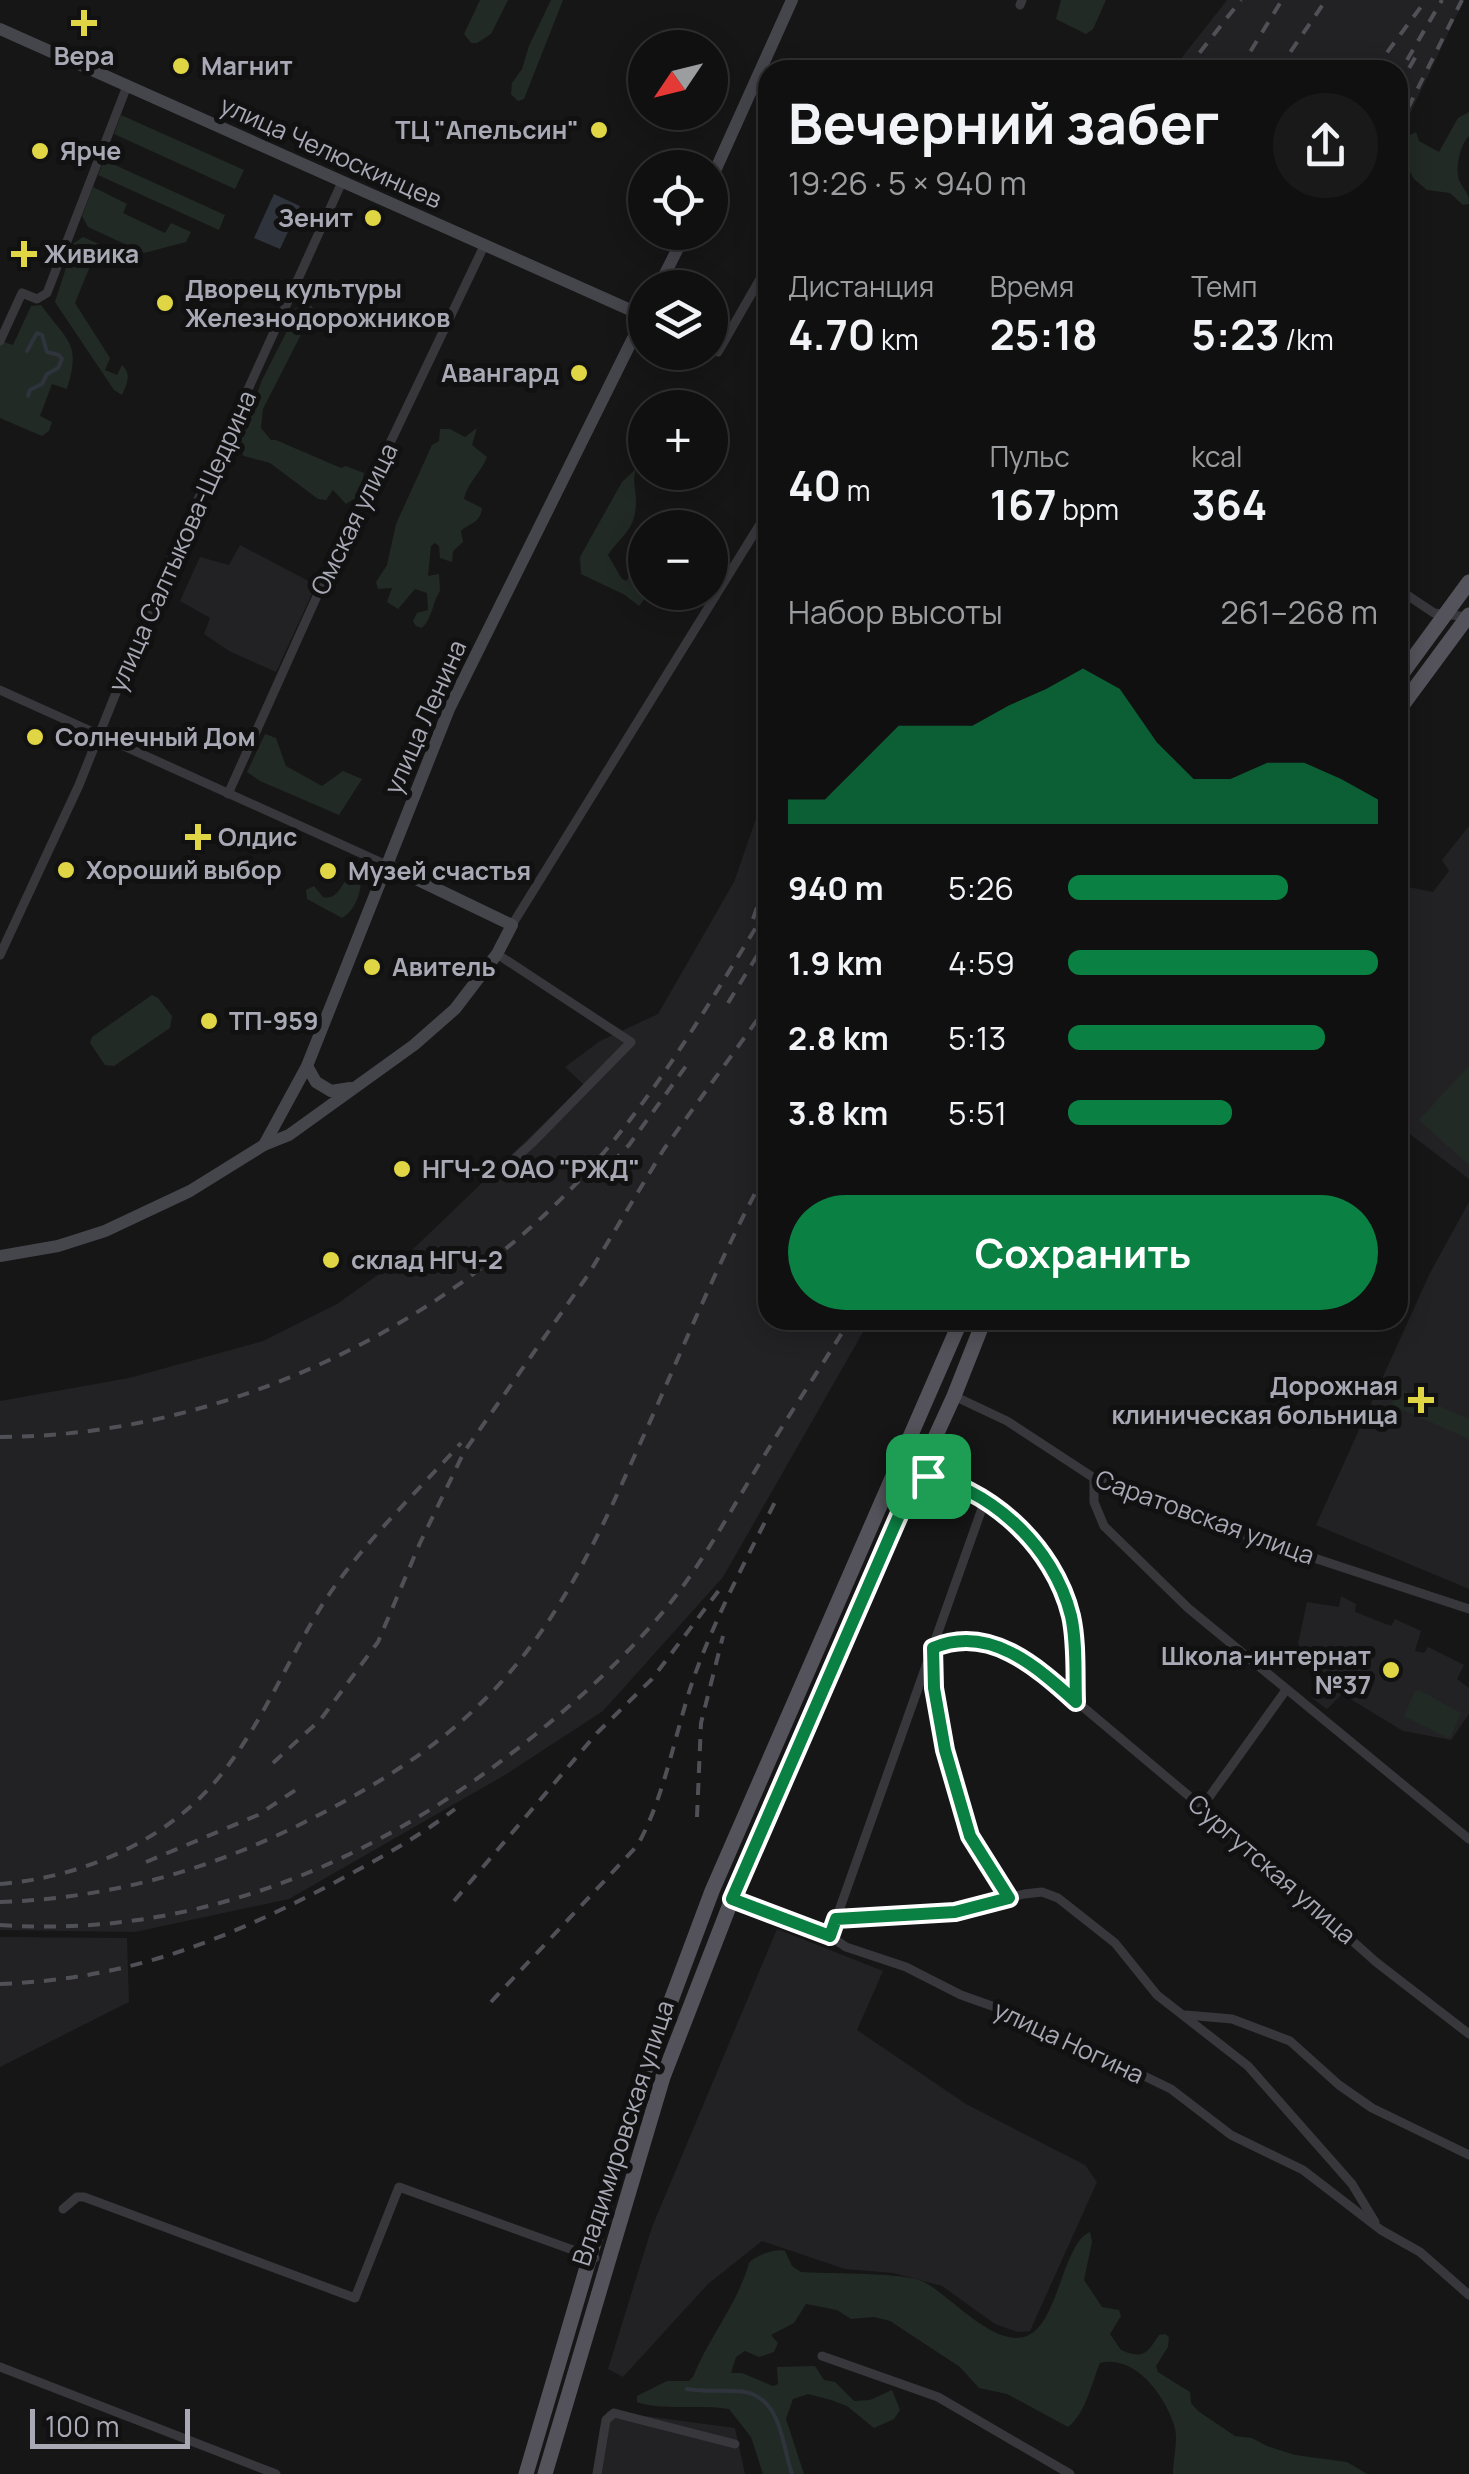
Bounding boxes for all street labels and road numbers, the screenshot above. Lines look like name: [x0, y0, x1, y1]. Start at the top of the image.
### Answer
street label: улица Челюскинцев: [215, 87, 448, 216]
street label: улица Салтыкова-Щедрина: [99, 385, 264, 697]
street label: Омская улица: [302, 437, 405, 601]
street label: улица Ленина: [375, 634, 474, 799]
street label: Саратовская улица: [1091, 1461, 1320, 1572]
street label: Сургутская улица: [1181, 1786, 1364, 1952]
street label: улица Ногина: [988, 1991, 1150, 2092]
street label: Владимировская улица: [563, 1996, 682, 2270]

